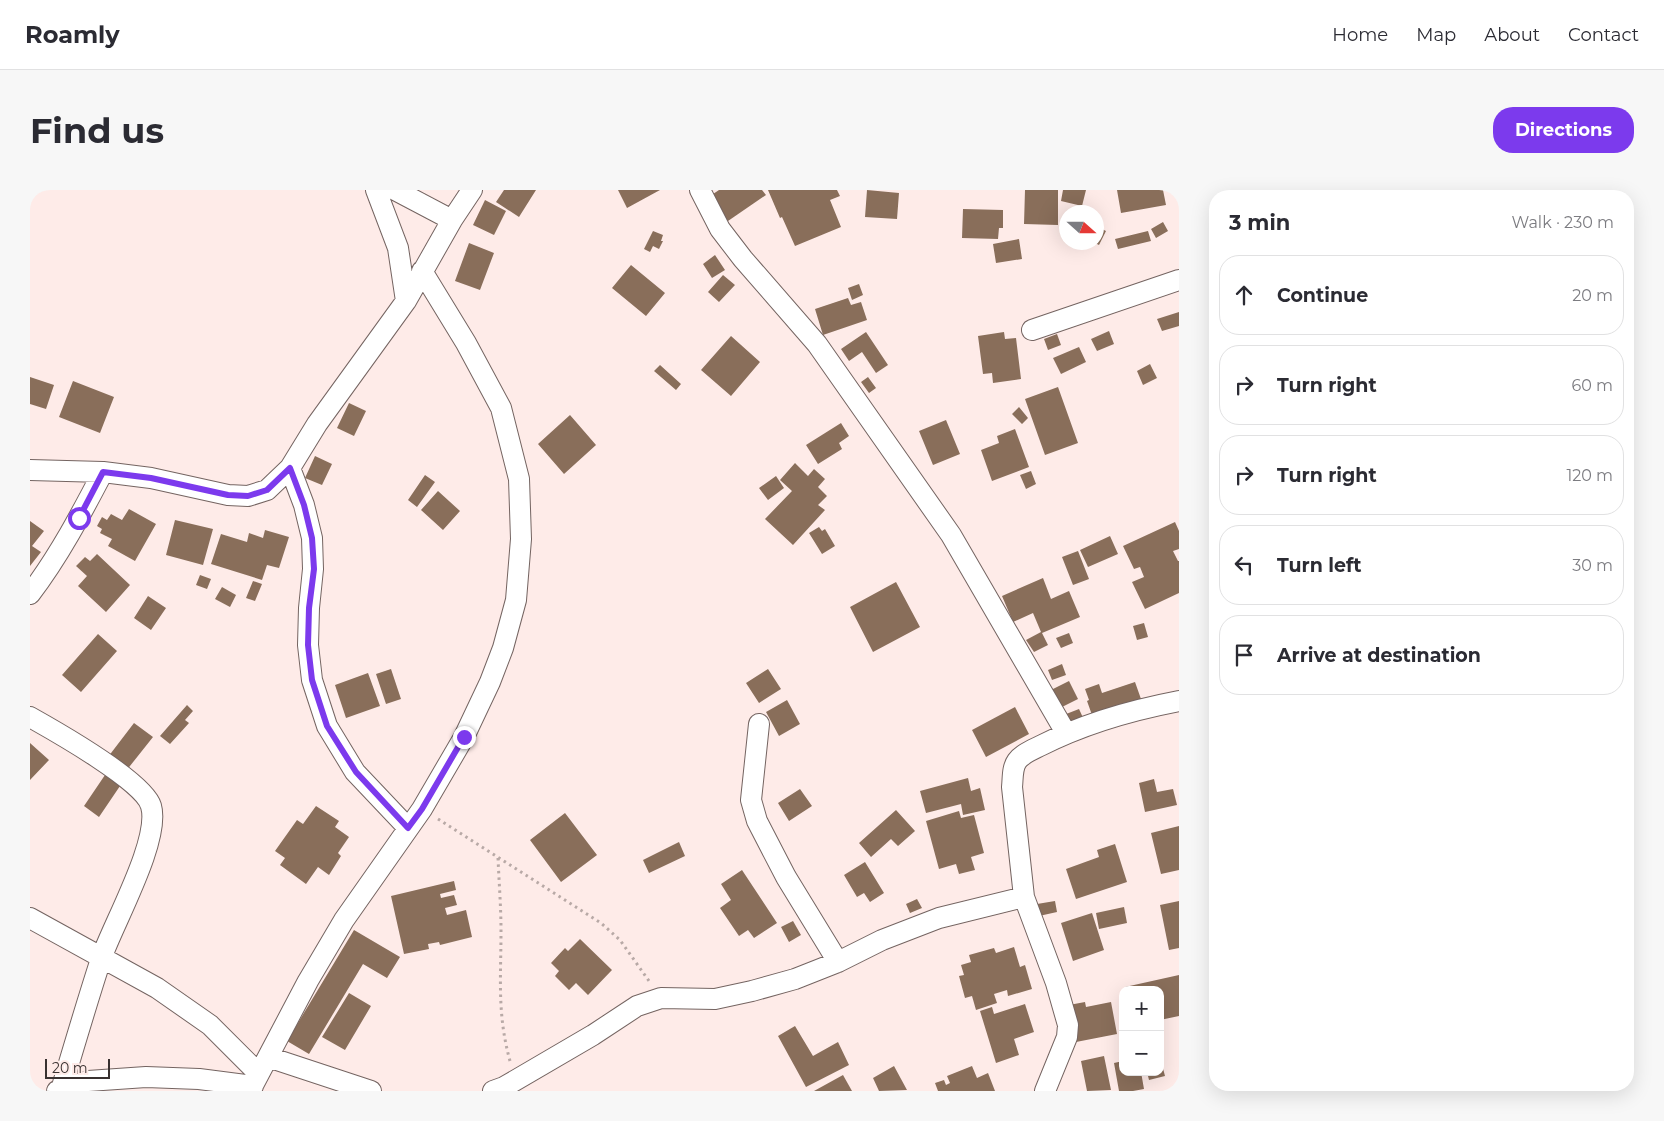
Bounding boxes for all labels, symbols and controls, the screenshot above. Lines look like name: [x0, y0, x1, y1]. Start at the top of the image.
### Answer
text: Roamly: [25, 20, 120, 49]
text: Home: [1332, 24, 1388, 46]
text: Map: [1416, 24, 1456, 46]
text: About: [1484, 24, 1540, 46]
text: Contact: [1568, 24, 1639, 46]
button: Directions: [1493, 107, 1634, 153]
text: Find us: [30, 109, 164, 152]
north arrow: [1059, 205, 1104, 250]
text: 3 min: [1229, 210, 1290, 235]
text: Walk · 230 m: [1512, 213, 1614, 232]
icon: ahead: [1230, 281, 1258, 309]
text: Continue: [1277, 284, 1368, 307]
text: 20 m: [1572, 286, 1613, 305]
icon: right: [1230, 371, 1258, 399]
text: Turn right: [1277, 374, 1377, 397]
text: 60 m: [1571, 376, 1613, 395]
icon: right: [1230, 461, 1258, 489]
text: Turn right: [1277, 464, 1377, 487]
text: 120 m: [1566, 466, 1613, 485]
route start: [68, 507, 91, 530]
icon: left: [1230, 551, 1258, 579]
text: Turn left: [1277, 554, 1362, 577]
text: 30 m: [1572, 556, 1613, 575]
icon: arrive: [1230, 641, 1258, 669]
text: Arrive at destination: [1277, 644, 1481, 667]
route end: [453, 726, 476, 749]
map controls: [1119, 986, 1164, 1076]
button: +: [1119, 986, 1164, 1031]
button: −: [1119, 1031, 1164, 1076]
scale bar: [45, 1056, 110, 1079]
text: 20 m: [52, 1059, 88, 1077]

